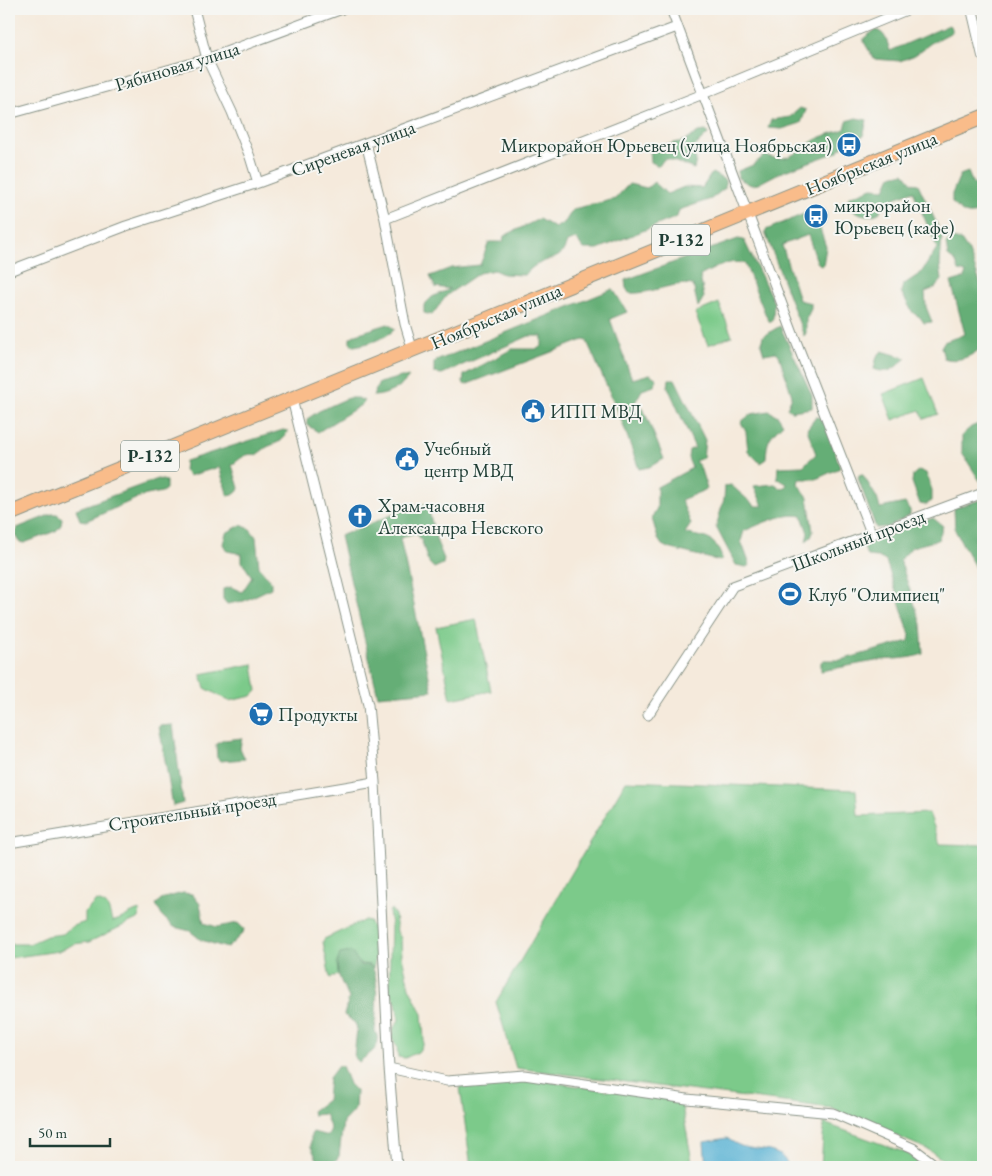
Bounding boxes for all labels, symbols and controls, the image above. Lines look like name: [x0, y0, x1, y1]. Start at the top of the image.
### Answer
street label: Рябиновая улица: [112, 36, 243, 97]
street label: Сиреневая улица: [288, 114, 419, 183]
street label: Ноябрьская улица: [802, 125, 941, 201]
bus stop icon: Микрорайон Юрьевец (улица Ноябрьская): [836, 132, 862, 158]
place label: Микрорайон Юрьевец (улица Ноябрьская): [501, 133, 832, 158]
place label: микрорайон Юрьевец (кафе): [834, 193, 954, 240]
bus stop icon: микрорайон Юрьевец (кафе): [803, 203, 829, 229]
road number: Р-132: [652, 224, 710, 256]
street label: Ноябрьская улица: [427, 277, 566, 355]
public building icon: ИПП МВД: [520, 398, 546, 424]
place label: ИПП МВД: [550, 399, 642, 424]
place label: Учебный центр МВД: [423, 436, 514, 483]
road number: Р-132: [121, 441, 179, 472]
public building icon: Учебный центр МВД: [394, 446, 420, 472]
place label: Храм-часовня Александра Невского: [377, 493, 543, 540]
church icon: Храм-часовня Александра Невского: [347, 503, 373, 529]
street label: Школьный проезд: [788, 503, 929, 577]
sports icon: Клуб "Олимпиец": [777, 581, 803, 607]
place label: Клуб "Олимпиец": [808, 582, 945, 607]
supermarket icon: Продукты: [248, 701, 274, 727]
place label: Продукты: [278, 702, 358, 727]
street label: Строительный проезд: [106, 786, 278, 837]
scale bar: [30, 1116, 110, 1148]
text: 50 m: [38, 1123, 67, 1142]

